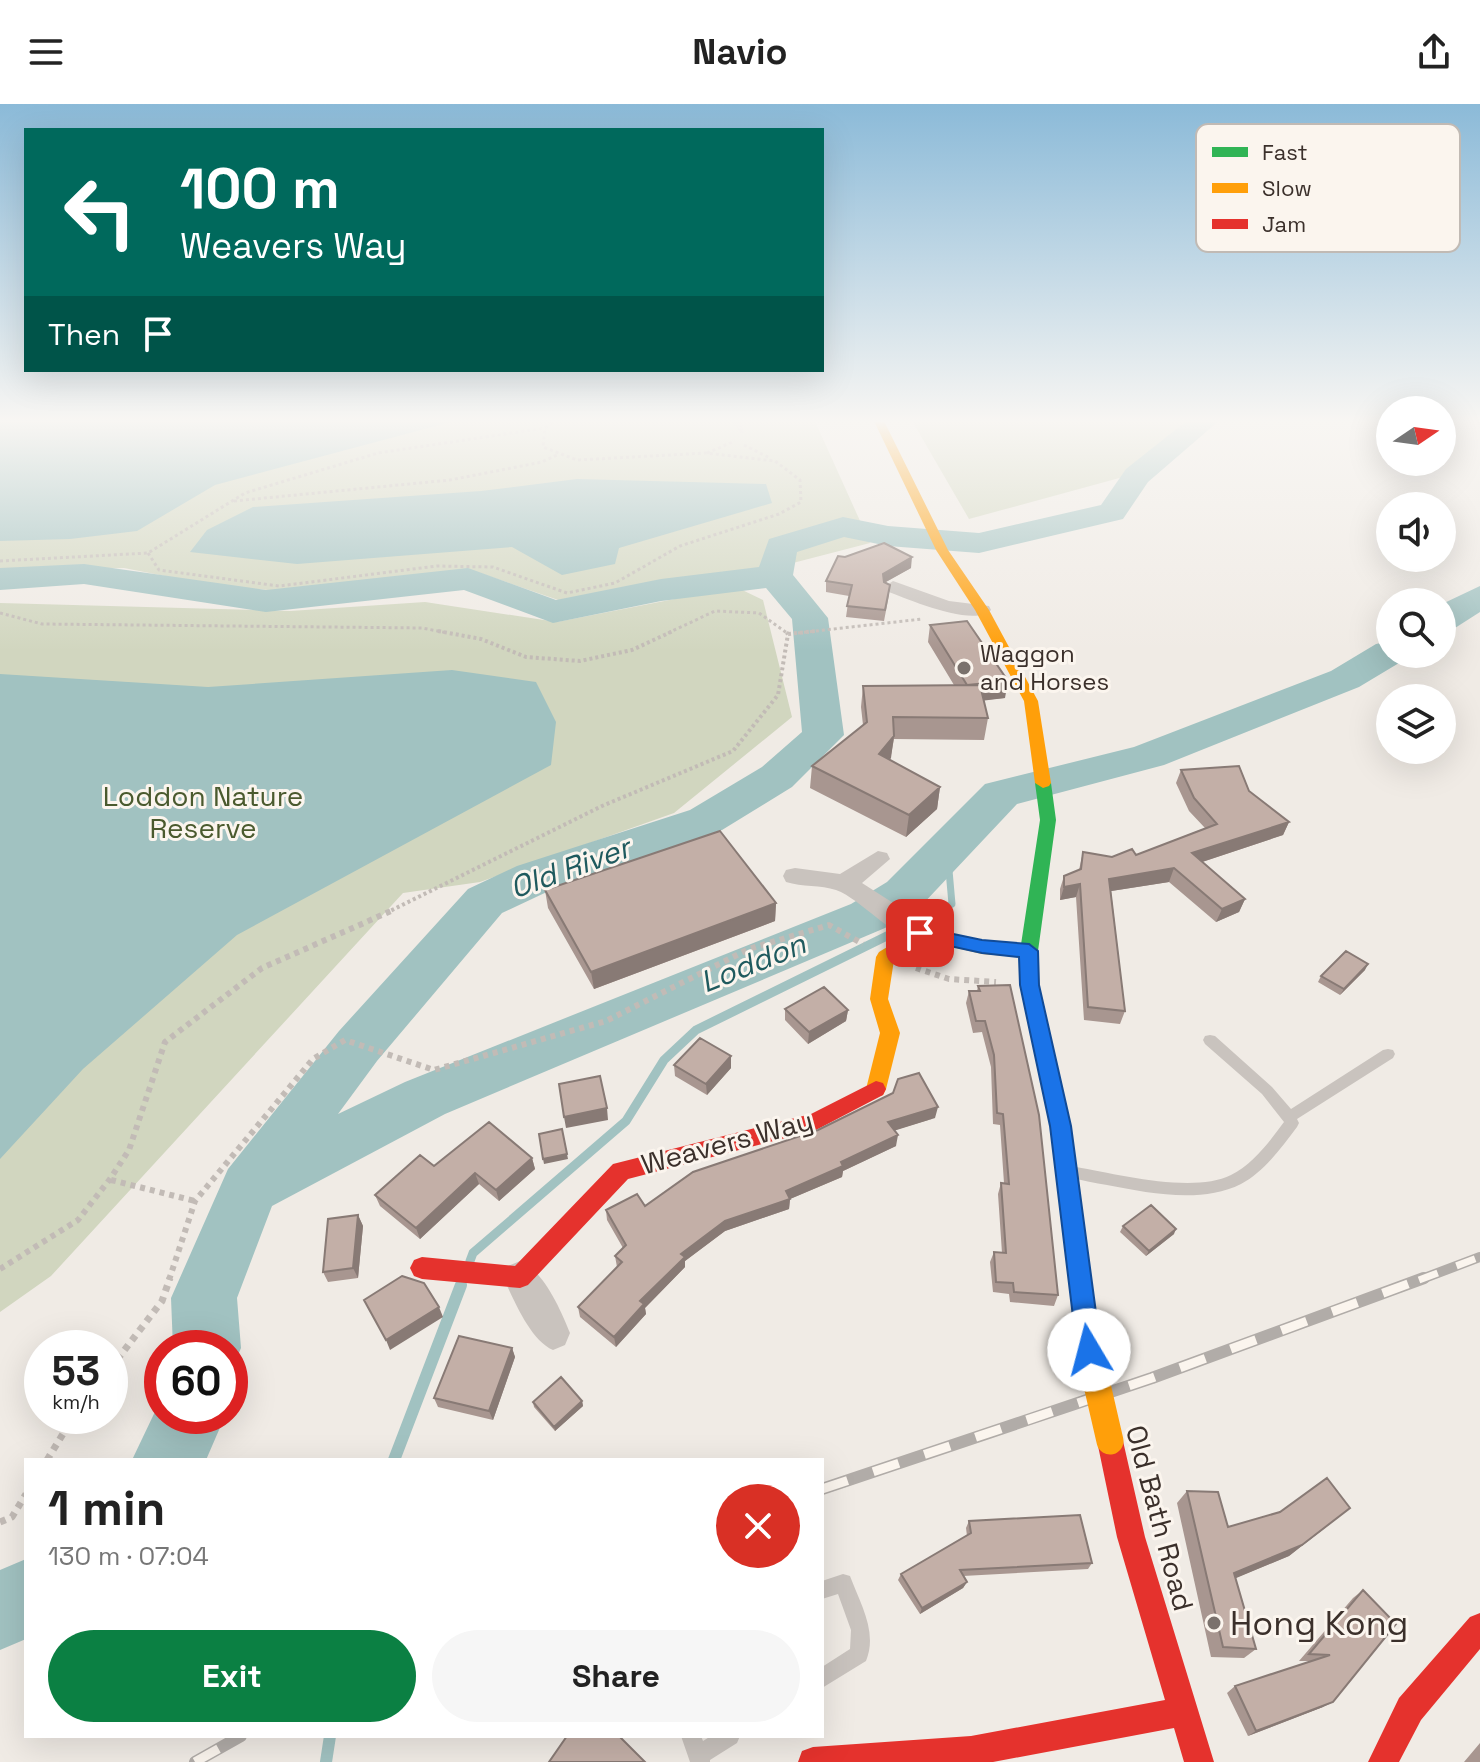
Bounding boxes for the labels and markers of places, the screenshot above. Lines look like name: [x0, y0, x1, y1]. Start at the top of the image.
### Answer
place label: Waggon and Horses: [980, 638, 1109, 697]
marker: Waggon and Horses: [955, 659, 973, 677]
pin: [886, 899, 954, 967]
place label: Hong Kong: [1230, 1602, 1408, 1645]
marker: Hong Kong: [1205, 1614, 1223, 1632]

